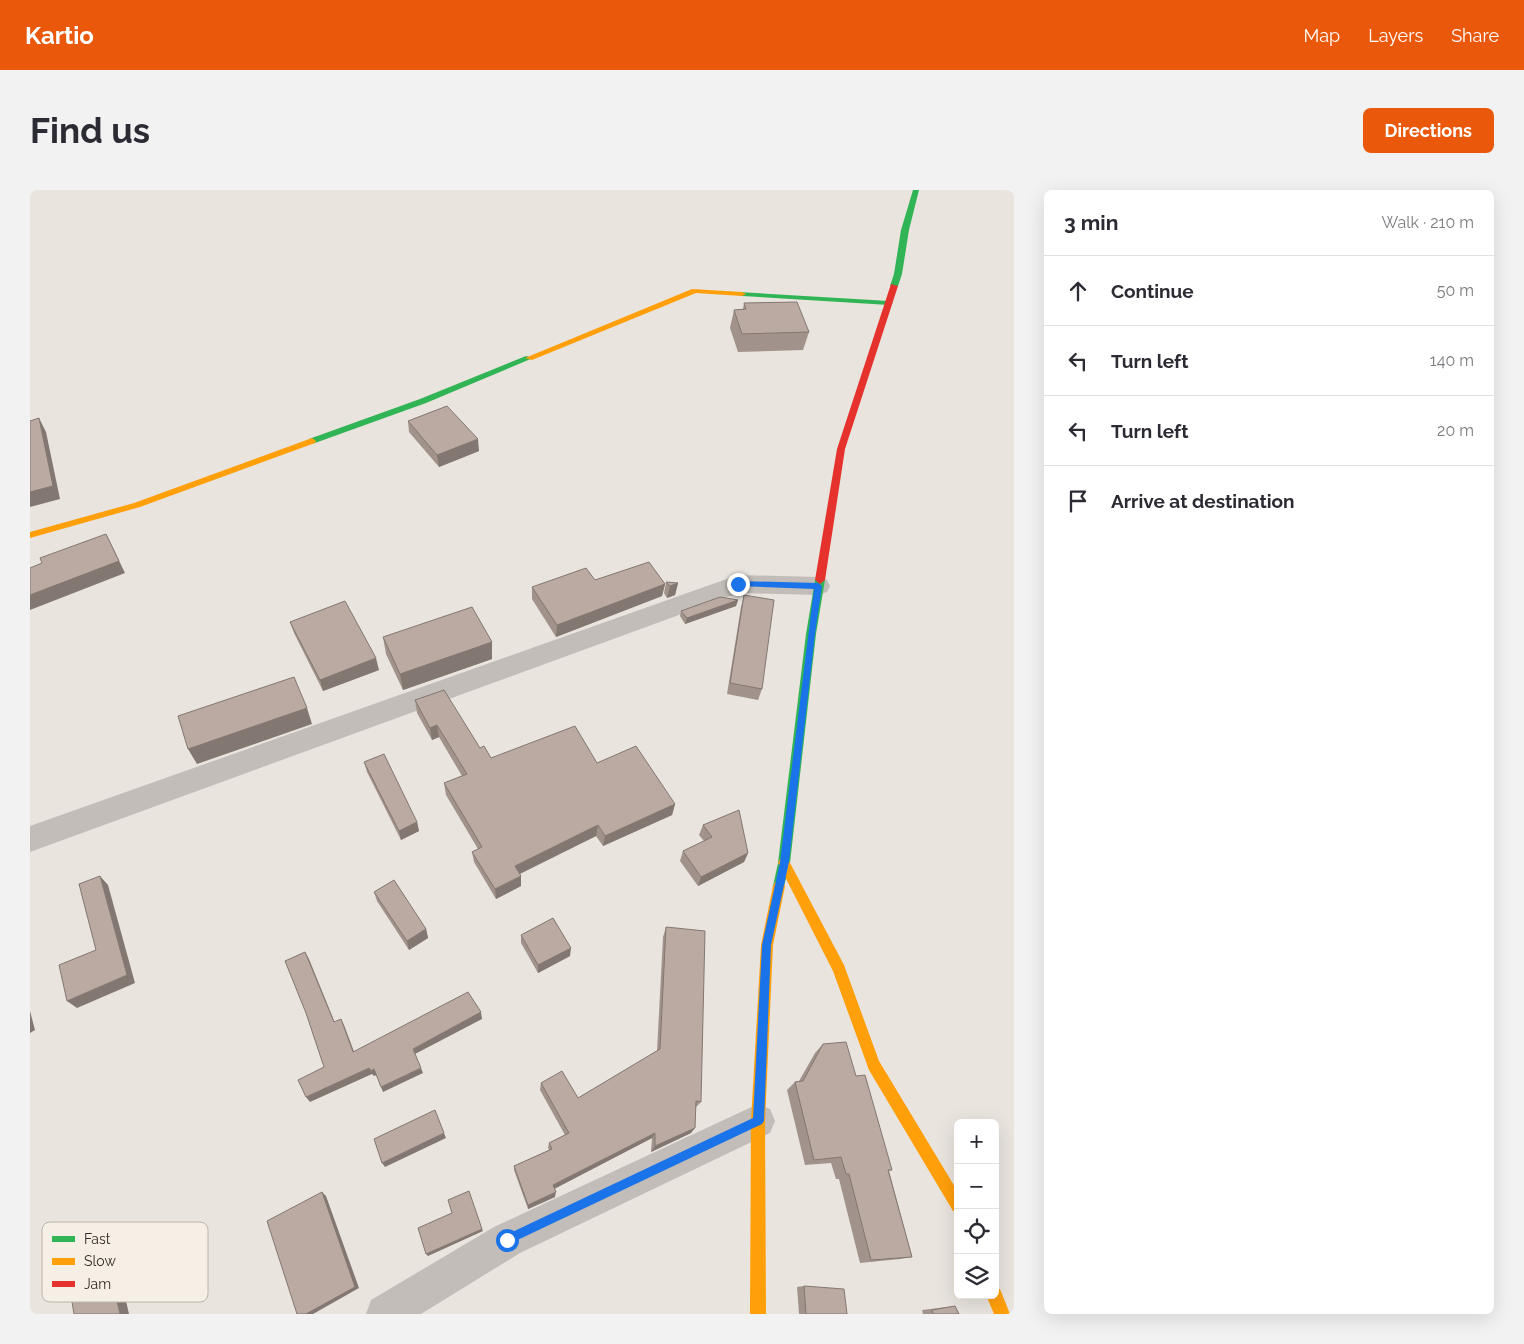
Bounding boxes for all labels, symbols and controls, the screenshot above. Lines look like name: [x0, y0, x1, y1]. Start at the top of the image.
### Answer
text: Kartio: [25, 21, 94, 50]
text: Map: [1304, 25, 1340, 46]
text: Layers: [1368, 25, 1423, 46]
text: Share: [1451, 25, 1499, 46]
button: Directions: [1363, 108, 1494, 153]
text: Find us: [30, 110, 150, 151]
text: 3 min: [1064, 210, 1118, 235]
text: Walk · 210 m: [1382, 213, 1474, 232]
icon: ahead: [1064, 277, 1092, 305]
text: Continue: [1111, 280, 1194, 302]
text: 50 m: [1437, 281, 1474, 300]
icon: left: [1064, 347, 1092, 375]
text: Turn left: [1111, 350, 1188, 372]
text: 140 m: [1430, 351, 1474, 370]
icon: left: [1064, 417, 1092, 445]
text: Turn left: [1111, 420, 1188, 442]
text: 20 m: [1437, 421, 1474, 440]
icon: arrive: [1064, 487, 1092, 515]
text: Arrive at destination: [1111, 490, 1295, 512]
route end: [727, 573, 750, 596]
map controls: [954, 1119, 999, 1299]
button: +: [954, 1119, 999, 1164]
button: −: [954, 1164, 999, 1209]
button: locate: [954, 1209, 999, 1254]
legend: [42, 1222, 208, 1302]
route start: [496, 1229, 519, 1252]
text: Fast: [84, 1231, 111, 1247]
text: Slow: [84, 1253, 116, 1269]
button: layers: [954, 1254, 999, 1299]
text: Jam: [84, 1276, 111, 1292]

